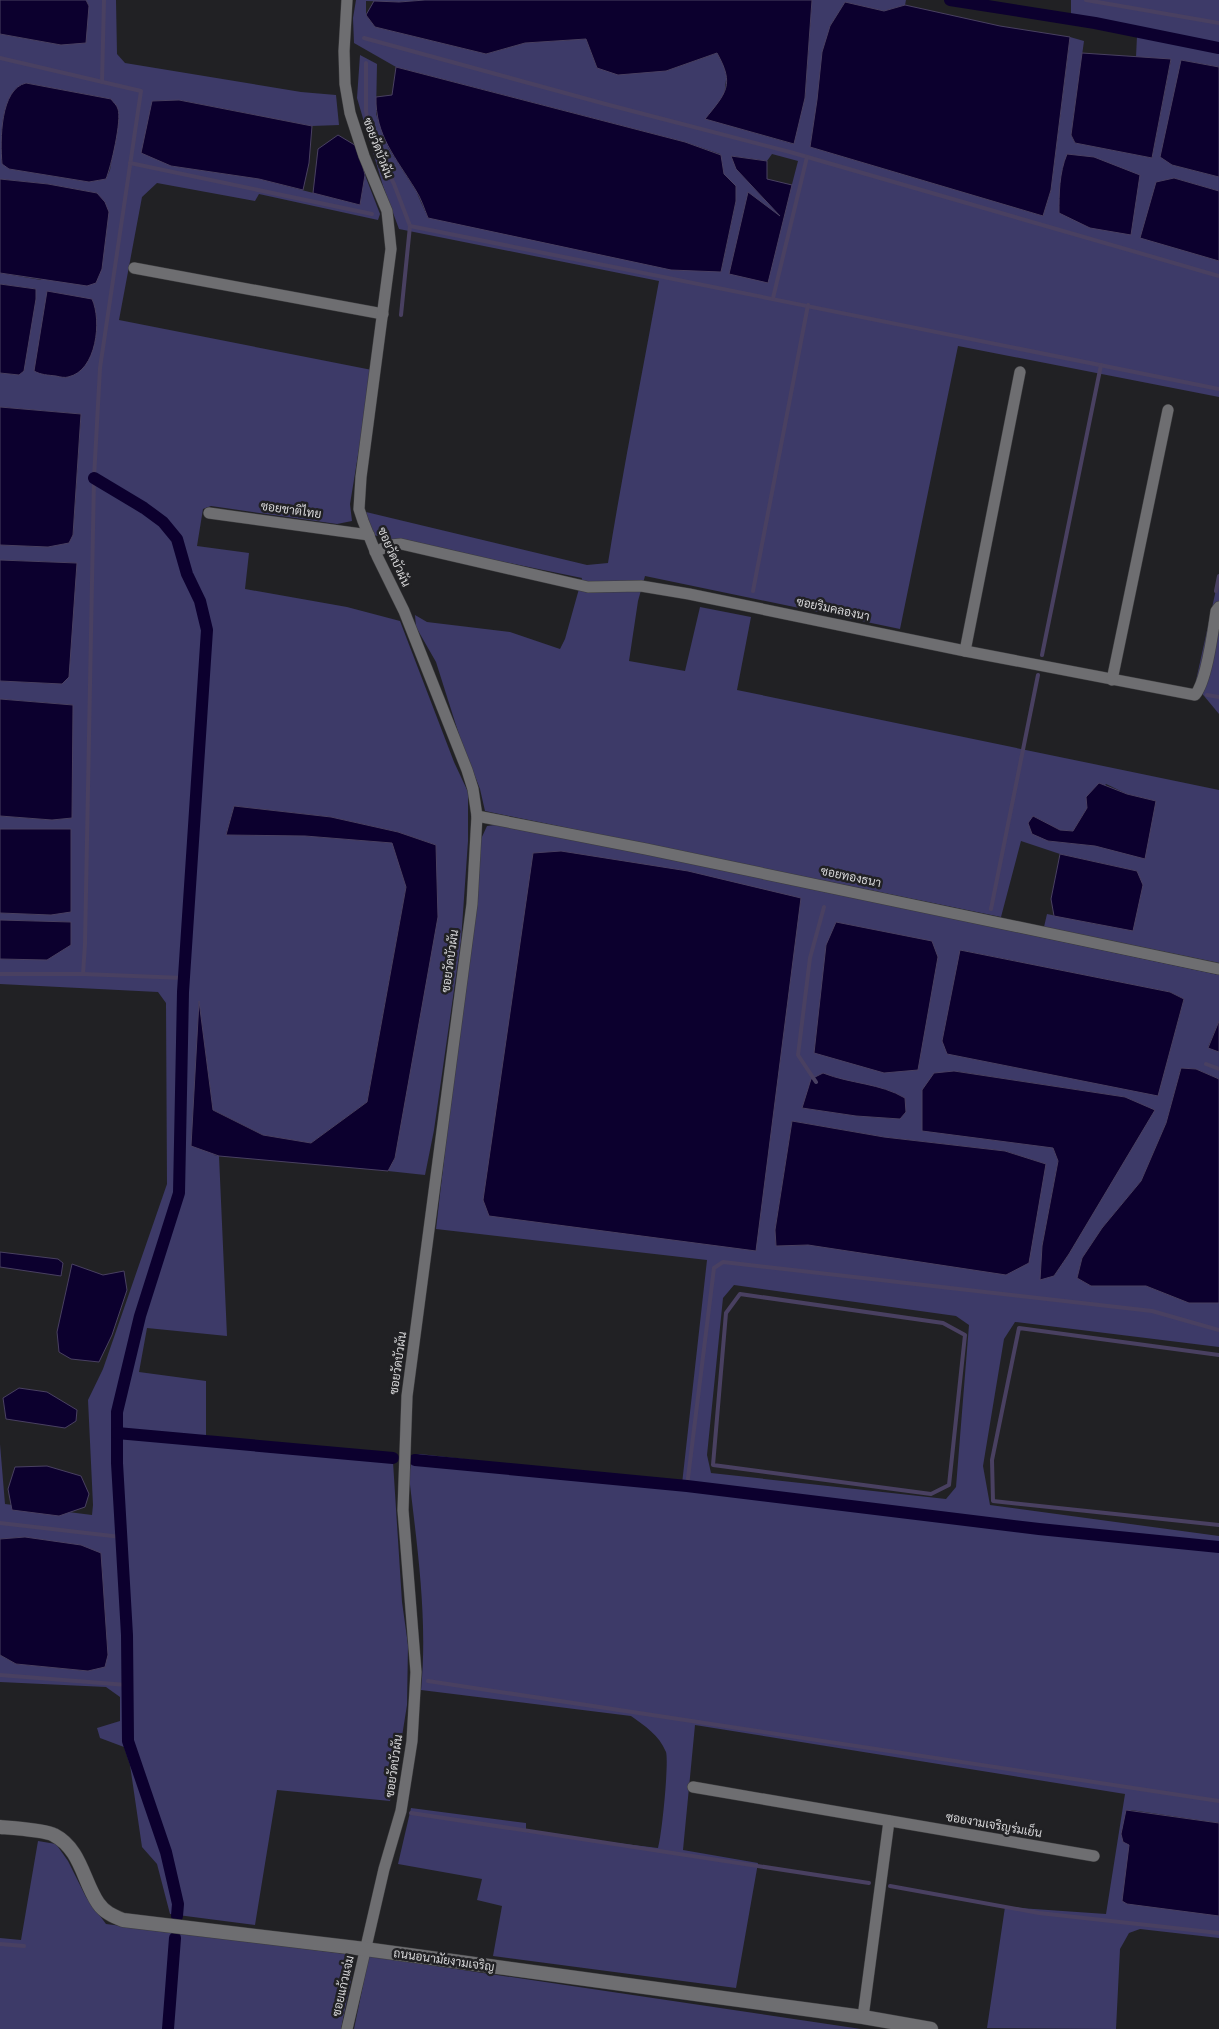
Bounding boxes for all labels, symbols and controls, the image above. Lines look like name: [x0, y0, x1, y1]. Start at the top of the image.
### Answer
street label: ซอยวัดบัวผัน: [359, 115, 398, 181]
street label: ซอยชาติไทย: [260, 497, 323, 522]
street label: ซอยวัดบัวผัน: [374, 524, 415, 590]
street label: ซอยริมคลองนา: [795, 592, 871, 625]
street label: ซอยทองธนา: [819, 862, 883, 891]
street label: ซอยวัดบัวผัน: [437, 928, 462, 994]
street label: ซอยวัดบัวผัน: [385, 1330, 410, 1396]
street label: ซอยวัดบัวผัน: [381, 1733, 406, 1799]
street label: ซอยงามเจริญร่มเย็น: [945, 1808, 1044, 1841]
street label: ถนนอนามัยงามเจริญ: [392, 1944, 496, 1975]
street label: ซอยแก้วแจ่ม: [327, 1954, 358, 2018]

